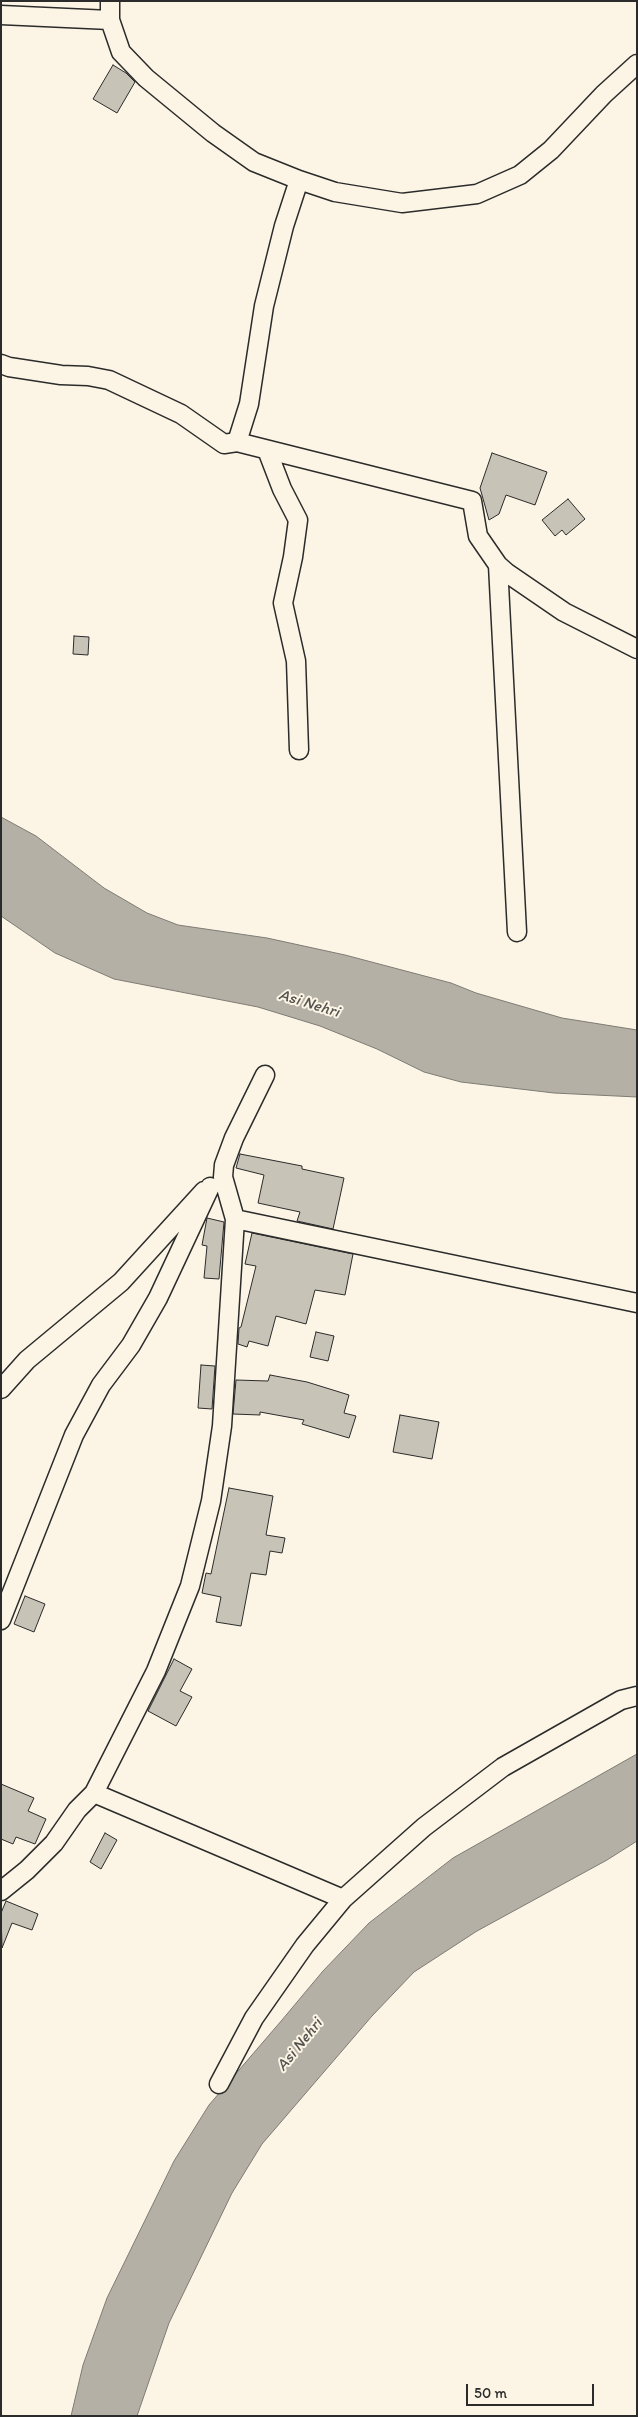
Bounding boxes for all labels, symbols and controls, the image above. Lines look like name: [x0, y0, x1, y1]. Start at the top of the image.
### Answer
water label: Asi Nehri: [276, 986, 342, 1022]
water label: Asi Nehri: [273, 2015, 327, 2075]
scale bar: [468, 2374, 596, 2406]
text: 50 m: [474, 2384, 507, 2402]

